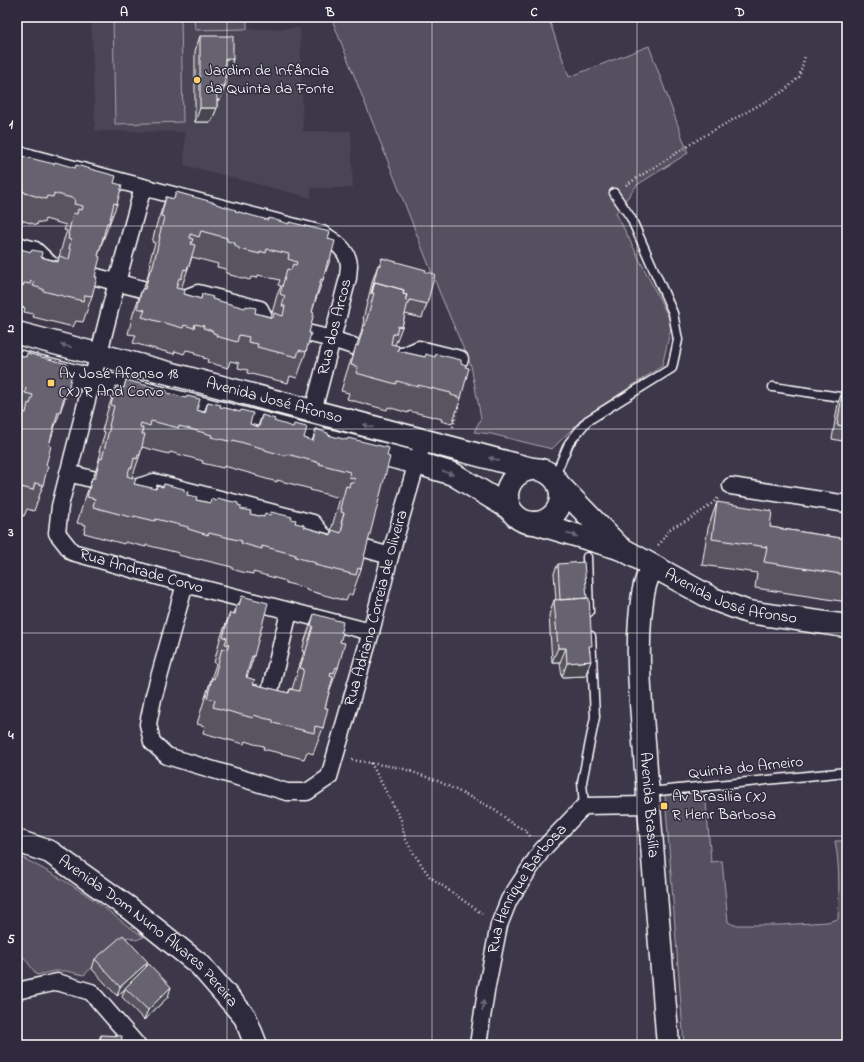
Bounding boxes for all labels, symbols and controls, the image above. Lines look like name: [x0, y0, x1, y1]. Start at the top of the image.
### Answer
text: A: [120, 3, 128, 22]
text: B: [325, 3, 335, 22]
text: C: [530, 3, 538, 22]
text: D: [734, 3, 745, 22]
place label: Jardim de Infância da Quinta da Fonte: [205, 59, 335, 101]
marker: Jardim de Infância da Quinta da Fonte: [192, 75, 202, 85]
text: 1: [9, 115, 14, 134]
street label: Rua dos Arcos: [311, 276, 359, 378]
text: 2: [7, 319, 15, 338]
one-way arrow: [60, 343, 73, 349]
place label: Av José Afonso 18 (X) R And Corvo: [59, 362, 179, 404]
street label: Avenida José Afonso: [203, 371, 345, 430]
marker: Av José Afonso 18 (X) R And Corvo: [46, 378, 56, 388]
one-way arrow: [362, 423, 374, 429]
one-way arrow: [488, 456, 500, 462]
one-way arrow: [442, 470, 454, 476]
street label: Rua Adriano Correia de Oliveira: [338, 507, 415, 709]
text: 3: [7, 523, 14, 542]
one-way arrow: [566, 532, 578, 538]
street label: Rua Andrade Corvo: [77, 543, 206, 600]
street label: Avenida José Afonso: [660, 563, 799, 631]
text: 4: [7, 726, 14, 745]
street label: Quinta do Arneiro: [687, 750, 805, 786]
street label: Avenida Brasília: [633, 751, 665, 859]
place label: Av Brasilia (X) R Henr Barbosa: [672, 785, 776, 827]
marker: Av Brasilia (X) R Henr Barbosa: [659, 801, 669, 811]
street label: Rua Henrique Barbosa: [482, 818, 573, 956]
street label: Avenida Dom Nuno Álvares Pereira: [53, 849, 244, 1013]
text: 5: [7, 930, 15, 949]
one-way arrow: [480, 1000, 486, 1012]

